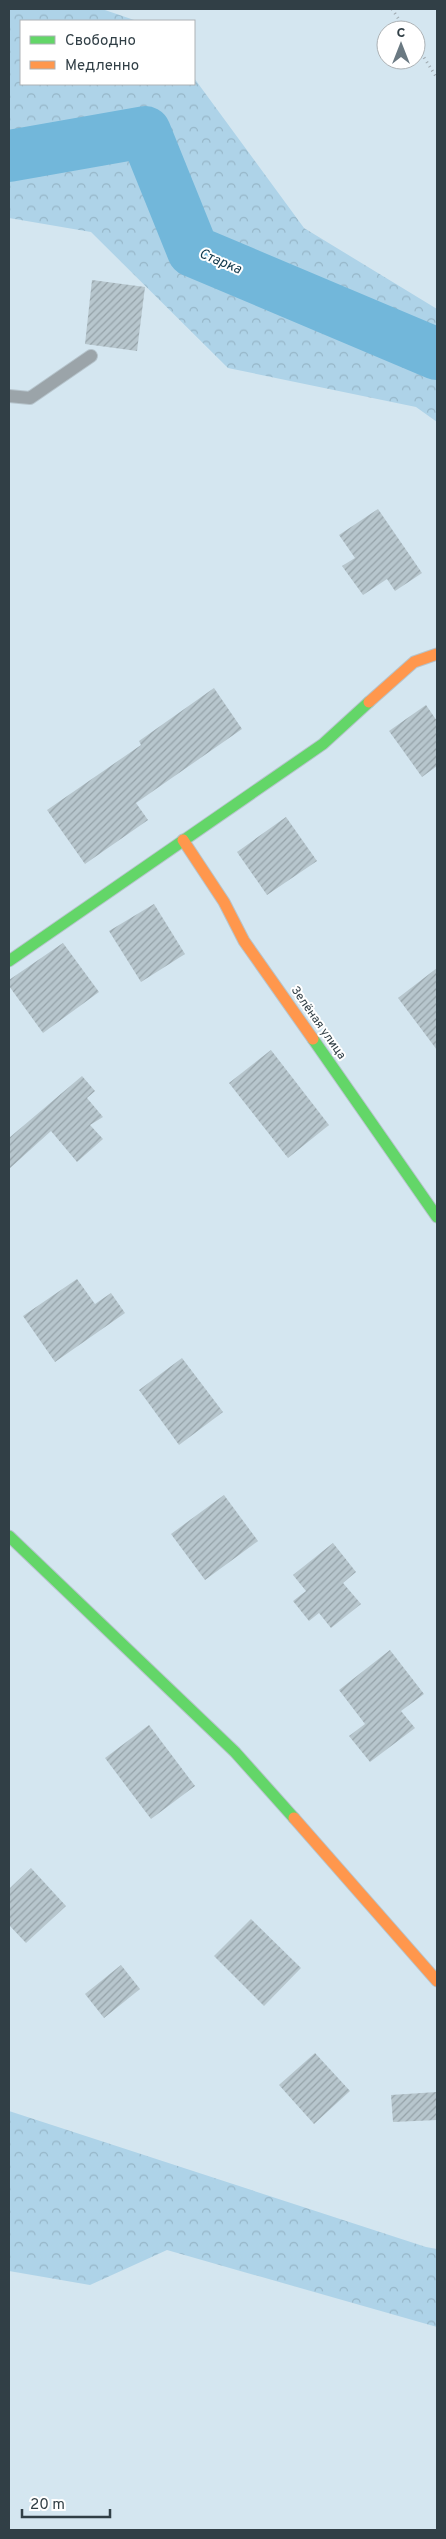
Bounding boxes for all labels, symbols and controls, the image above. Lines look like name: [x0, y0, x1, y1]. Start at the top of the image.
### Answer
legend: [20, 20, 195, 85]
north arrow: [376, 20, 426, 70]
text: С: [397, 25, 406, 42]
text: Свободно: [65, 32, 136, 51]
text: Медленно: [65, 57, 139, 76]
water label: Старка: [196, 245, 245, 279]
street label: Зелёная улица: [287, 983, 349, 1063]
scale bar: [22, 2486, 110, 2518]
text: 20 m: [30, 2496, 65, 2515]

